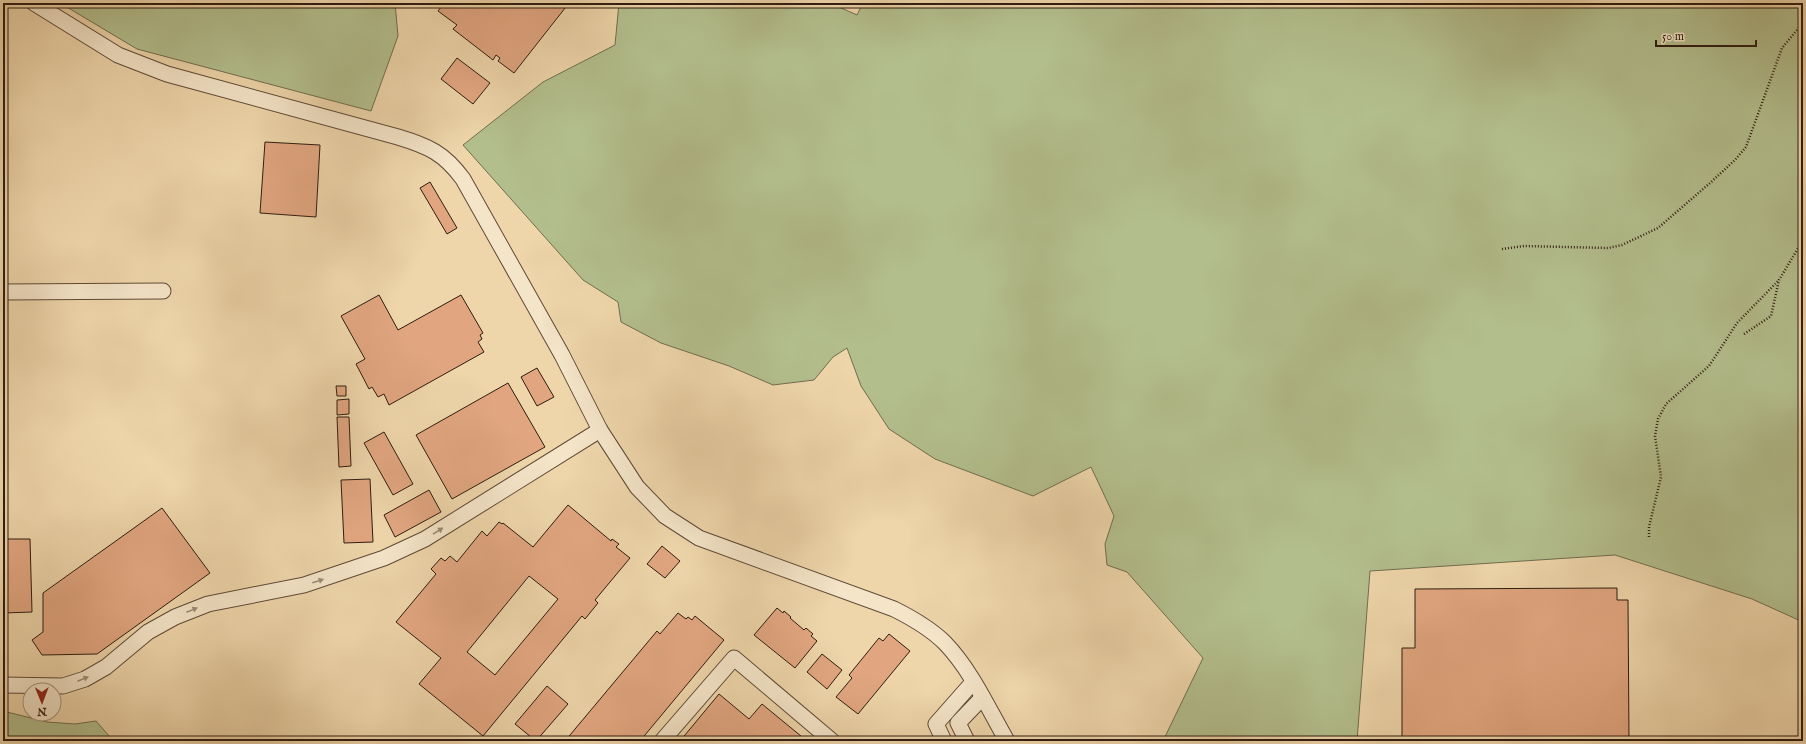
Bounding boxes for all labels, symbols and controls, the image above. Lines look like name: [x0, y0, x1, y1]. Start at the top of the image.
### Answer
scale bar: [1656, 22, 1756, 48]
text: 50 m: [1662, 29, 1684, 44]
one-way arrow: [433, 527, 443, 535]
one-way arrow: [313, 578, 325, 584]
one-way arrow: [187, 607, 199, 613]
one-way arrow: [77, 676, 89, 682]
north arrow: [22, 682, 62, 722]
text: N: [37, 704, 48, 718]

